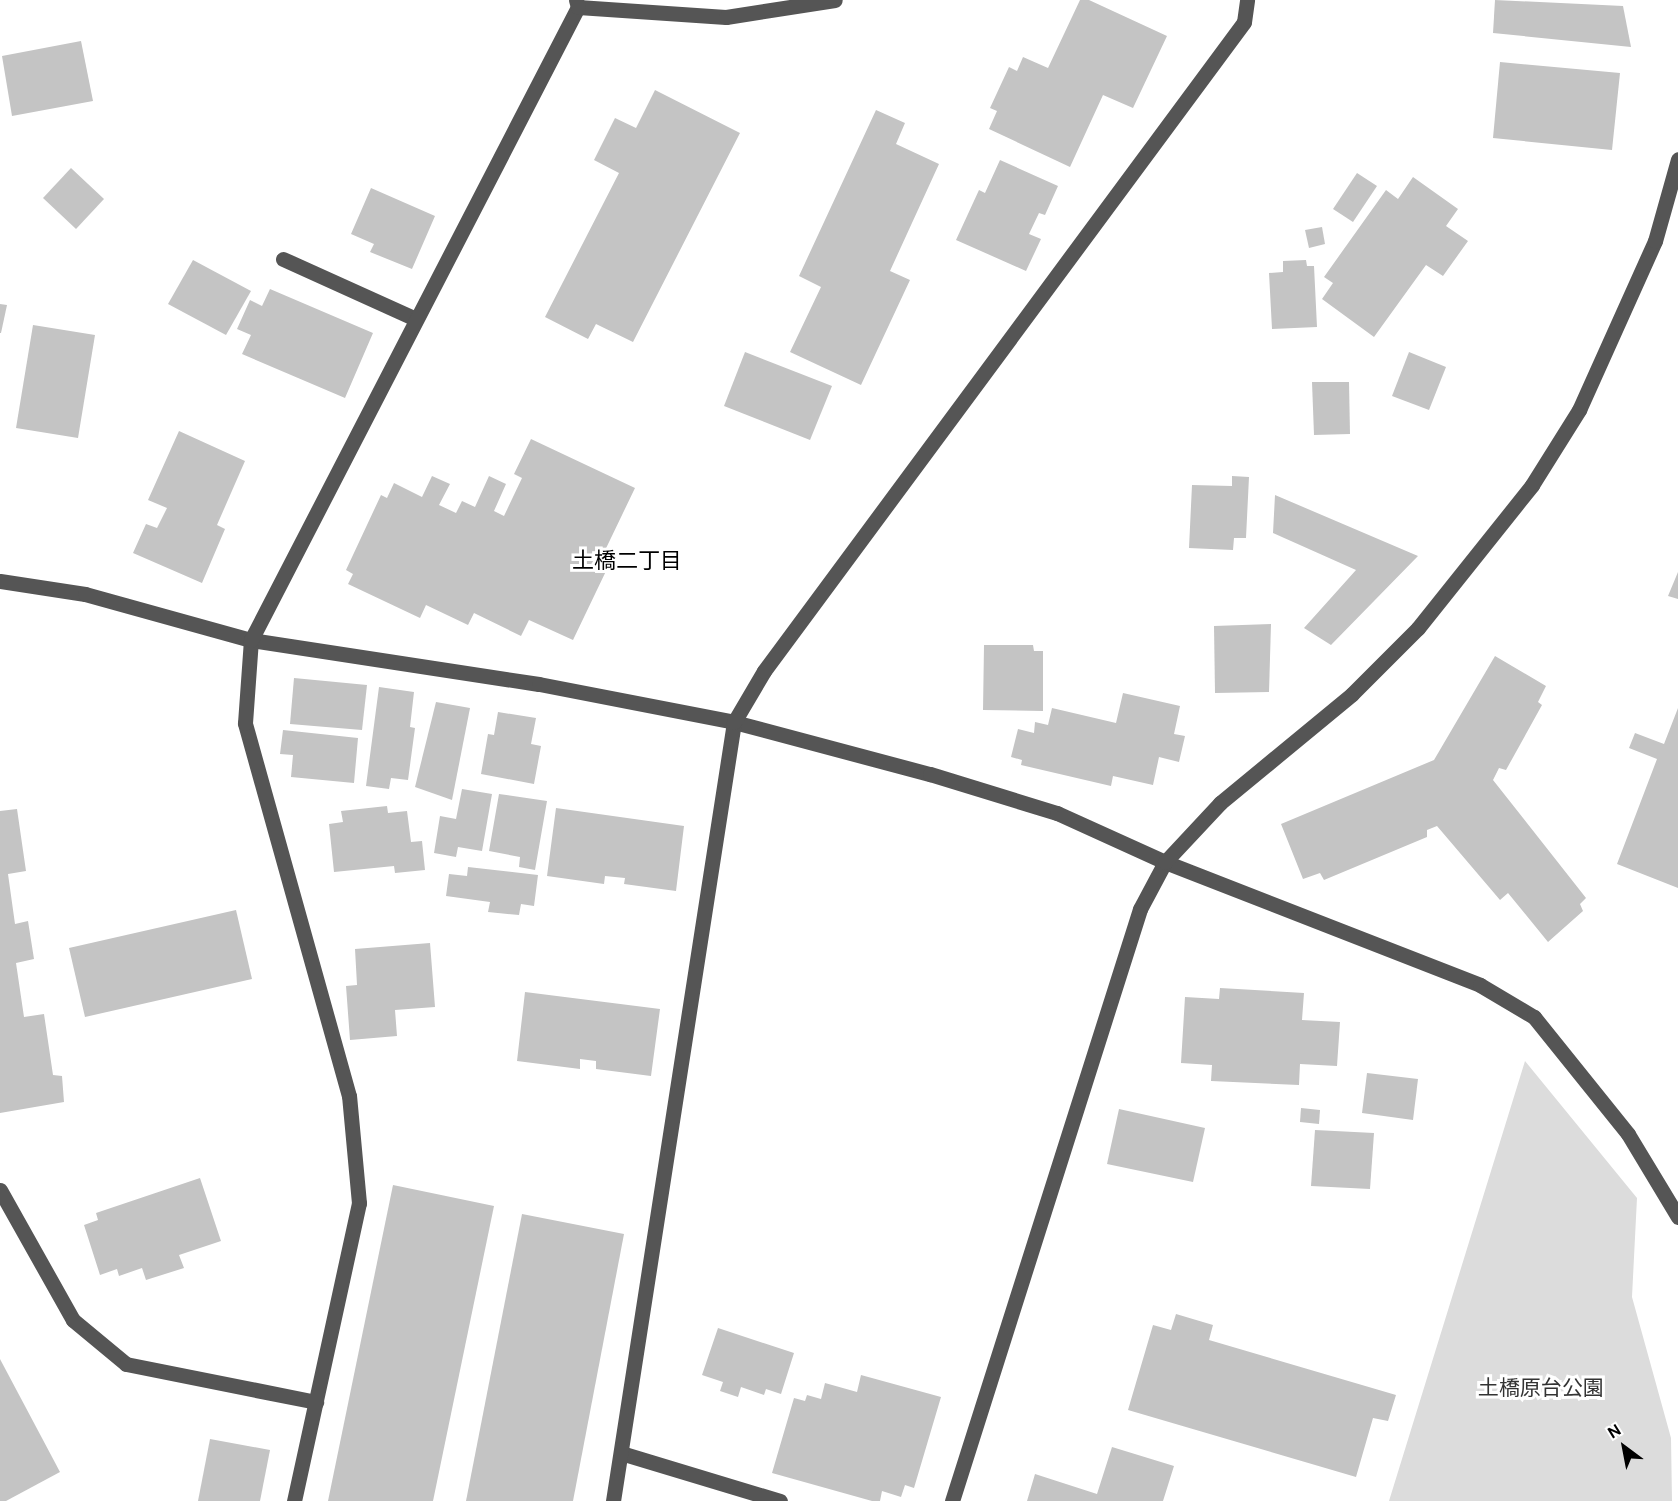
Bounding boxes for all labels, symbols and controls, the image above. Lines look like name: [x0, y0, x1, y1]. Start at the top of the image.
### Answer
district label: 土橋二丁目: [572, 548, 682, 574]
park label: 土橋原台公園: [1478, 1375, 1604, 1401]
north arrow: [1594, 1417, 1654, 1477]
text: N: [1604, 1419, 1625, 1443]

